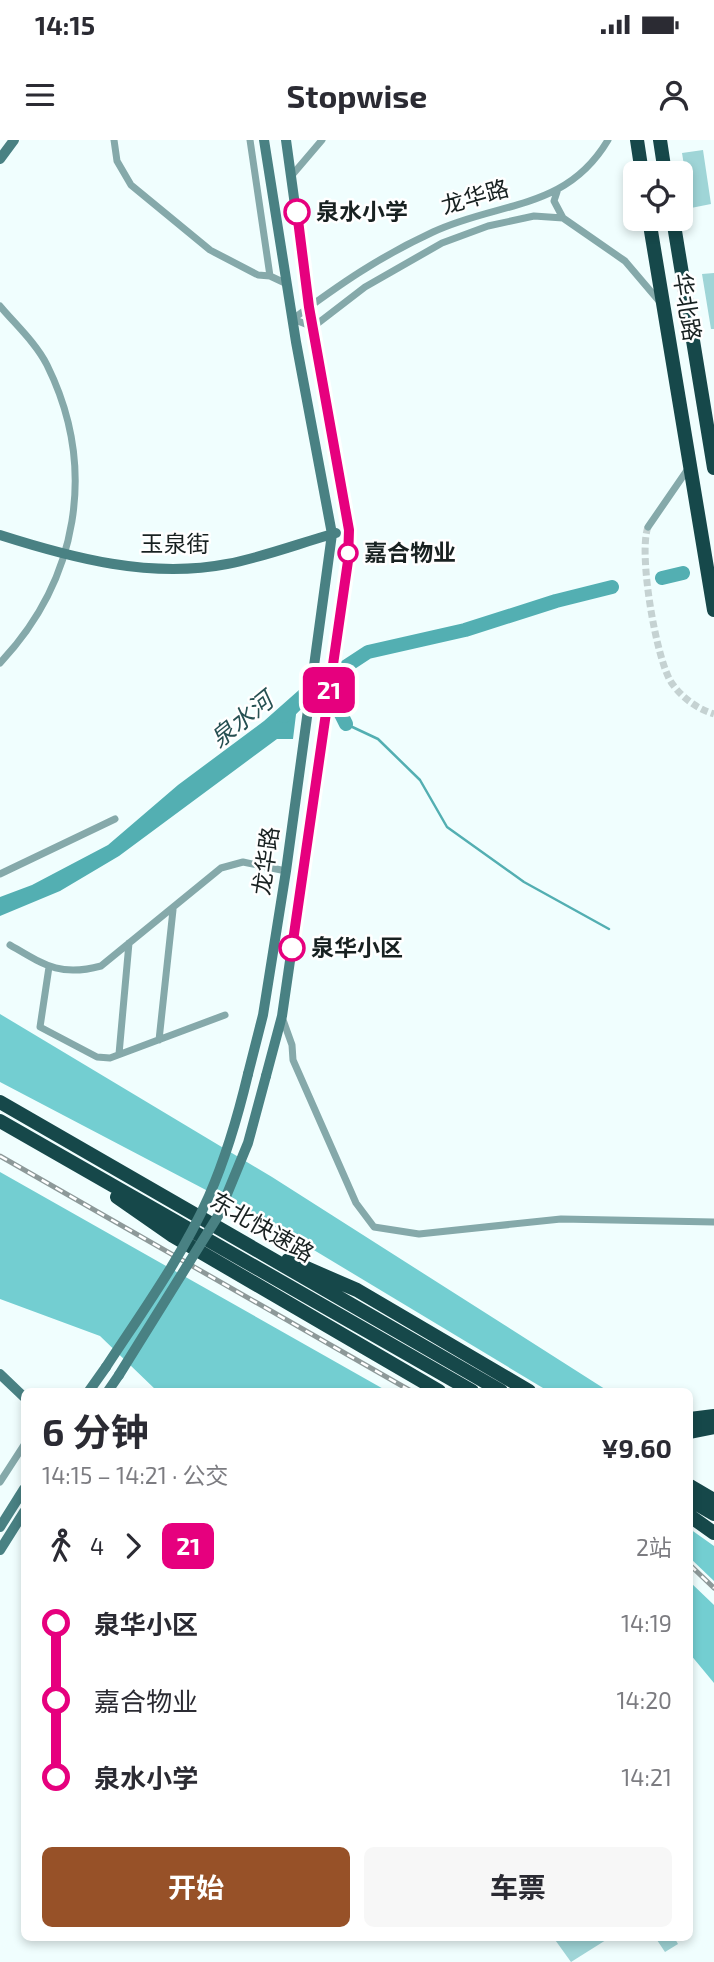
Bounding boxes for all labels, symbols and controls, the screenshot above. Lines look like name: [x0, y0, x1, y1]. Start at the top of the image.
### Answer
text: 14:15: [35, 9, 95, 40]
icon: menu: [21, 76, 59, 114]
text: Stopwise: [287, 76, 427, 114]
icon: person: [655, 76, 693, 114]
map controls: [623, 161, 693, 231]
button: locate: [623, 161, 693, 231]
street label: 龙华路: [438, 173, 512, 219]
place label: 泉水小学: [316, 197, 408, 225]
marker: 泉水小学: [284, 199, 310, 225]
street label: 华北路: [669, 271, 707, 343]
street label: 玉泉街: [141, 529, 210, 557]
place label: 嘉合物业: [364, 538, 456, 566]
marker: 嘉合物业: [338, 543, 358, 563]
line badge: 21: [298, 667, 360, 713]
text: 21: [317, 675, 341, 704]
water label: 泉水河: [204, 682, 281, 753]
street label: 龙华路: [246, 825, 284, 897]
place label: 泉华小区: [311, 933, 403, 961]
marker: 泉华小区: [279, 935, 305, 961]
street label: 东北快速路: [206, 1185, 319, 1267]
text: 6 分钟: [42, 1408, 149, 1454]
text: ¥9.60: [601, 1432, 672, 1463]
text: 14:15 – 14:21 · 公交: [42, 1461, 229, 1489]
icon: walk: [42, 1527, 80, 1565]
icon: forward: [114, 1527, 152, 1565]
text: 21: [176, 1531, 200, 1560]
text: 4: [90, 1532, 104, 1560]
text: 2站: [636, 1533, 672, 1561]
text: 泉华小区: [94, 1608, 198, 1639]
text: 14:19: [621, 1609, 672, 1637]
text: 嘉合物业: [94, 1685, 198, 1716]
text: 14:20: [616, 1686, 672, 1714]
text: 泉水小学: [94, 1762, 198, 1793]
text: 14:21: [621, 1763, 672, 1791]
button: 开始: [42, 1847, 350, 1927]
button: 车票: [364, 1847, 672, 1927]

